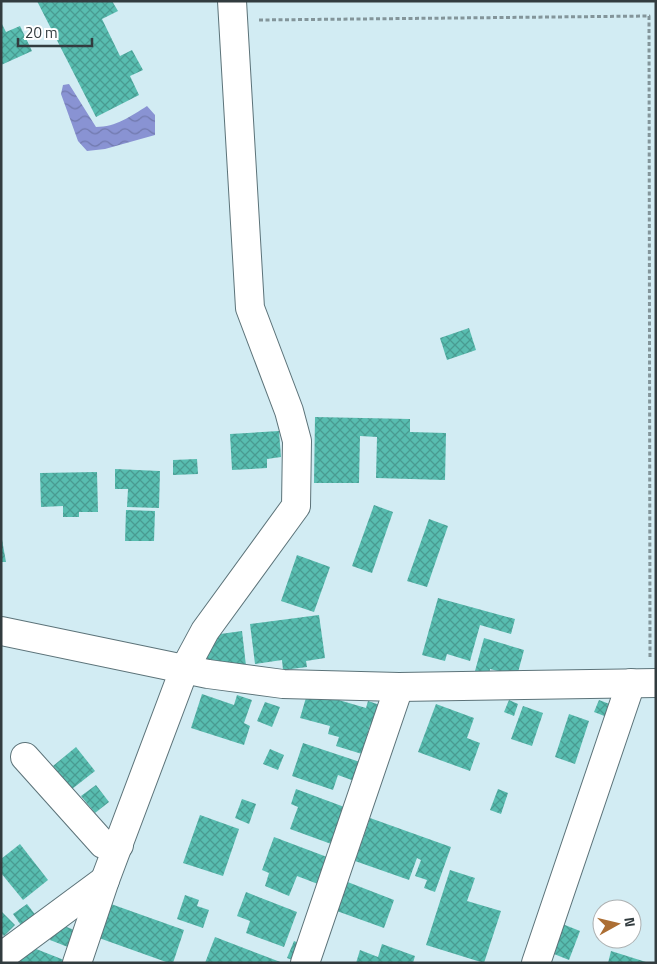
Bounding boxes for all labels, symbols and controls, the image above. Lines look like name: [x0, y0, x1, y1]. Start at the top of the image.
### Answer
scale bar: [18, 15, 91, 47]
text: 20 m: [25, 21, 58, 44]
north arrow: [592, 899, 642, 949]
text: N: [619, 916, 641, 928]

